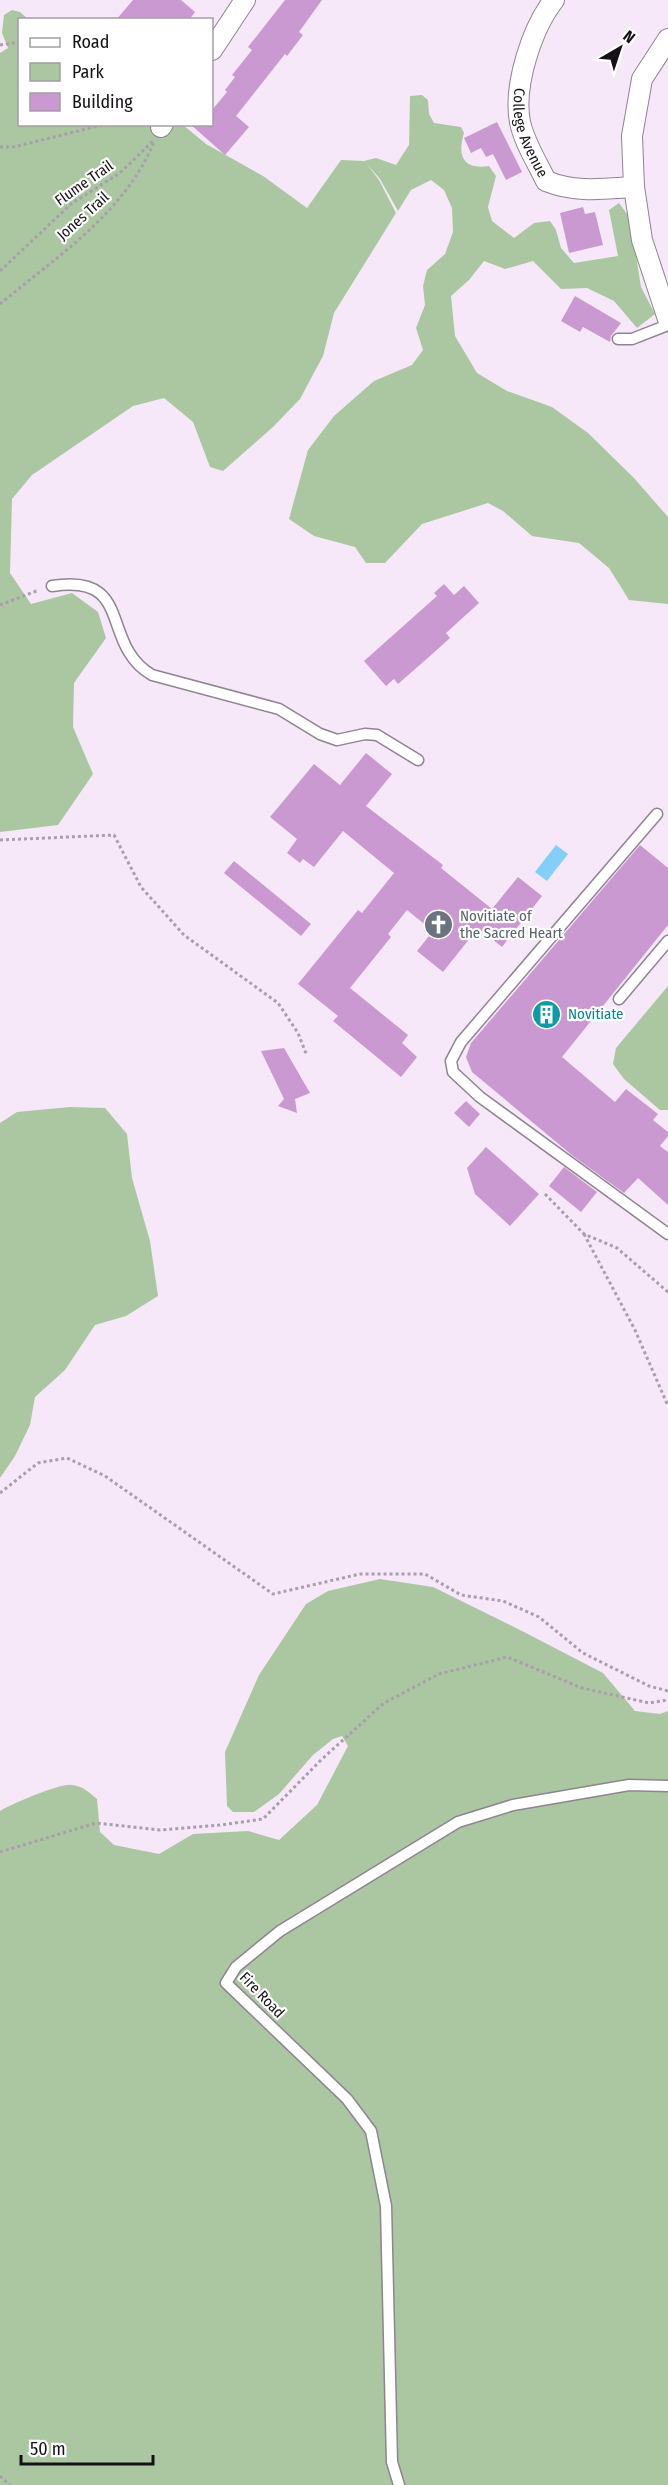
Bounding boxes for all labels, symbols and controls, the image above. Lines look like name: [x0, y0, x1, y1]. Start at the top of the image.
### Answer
legend: [18, 18, 213, 126]
north arrow: [590, 18, 650, 78]
text: N: [619, 26, 639, 47]
text: Road: [72, 31, 109, 53]
text: Park: [72, 61, 105, 83]
street label: College Avenue: [509, 87, 552, 180]
text: Building: [72, 91, 133, 113]
street label: Flume Trail: [51, 156, 117, 210]
street label: Jones Trail: [53, 188, 113, 244]
place label: Novitiate of the Sacred Heart: [460, 907, 563, 942]
church icon: Novitiate of the Sacred Heart: [423, 909, 455, 941]
building icon: Novitiate: [531, 998, 563, 1030]
place label: Novitiate: [568, 1005, 624, 1023]
street label: Fire Road: [236, 1968, 288, 2022]
scale bar: [21, 2428, 153, 2466]
text: 50 m: [30, 2438, 66, 2460]

